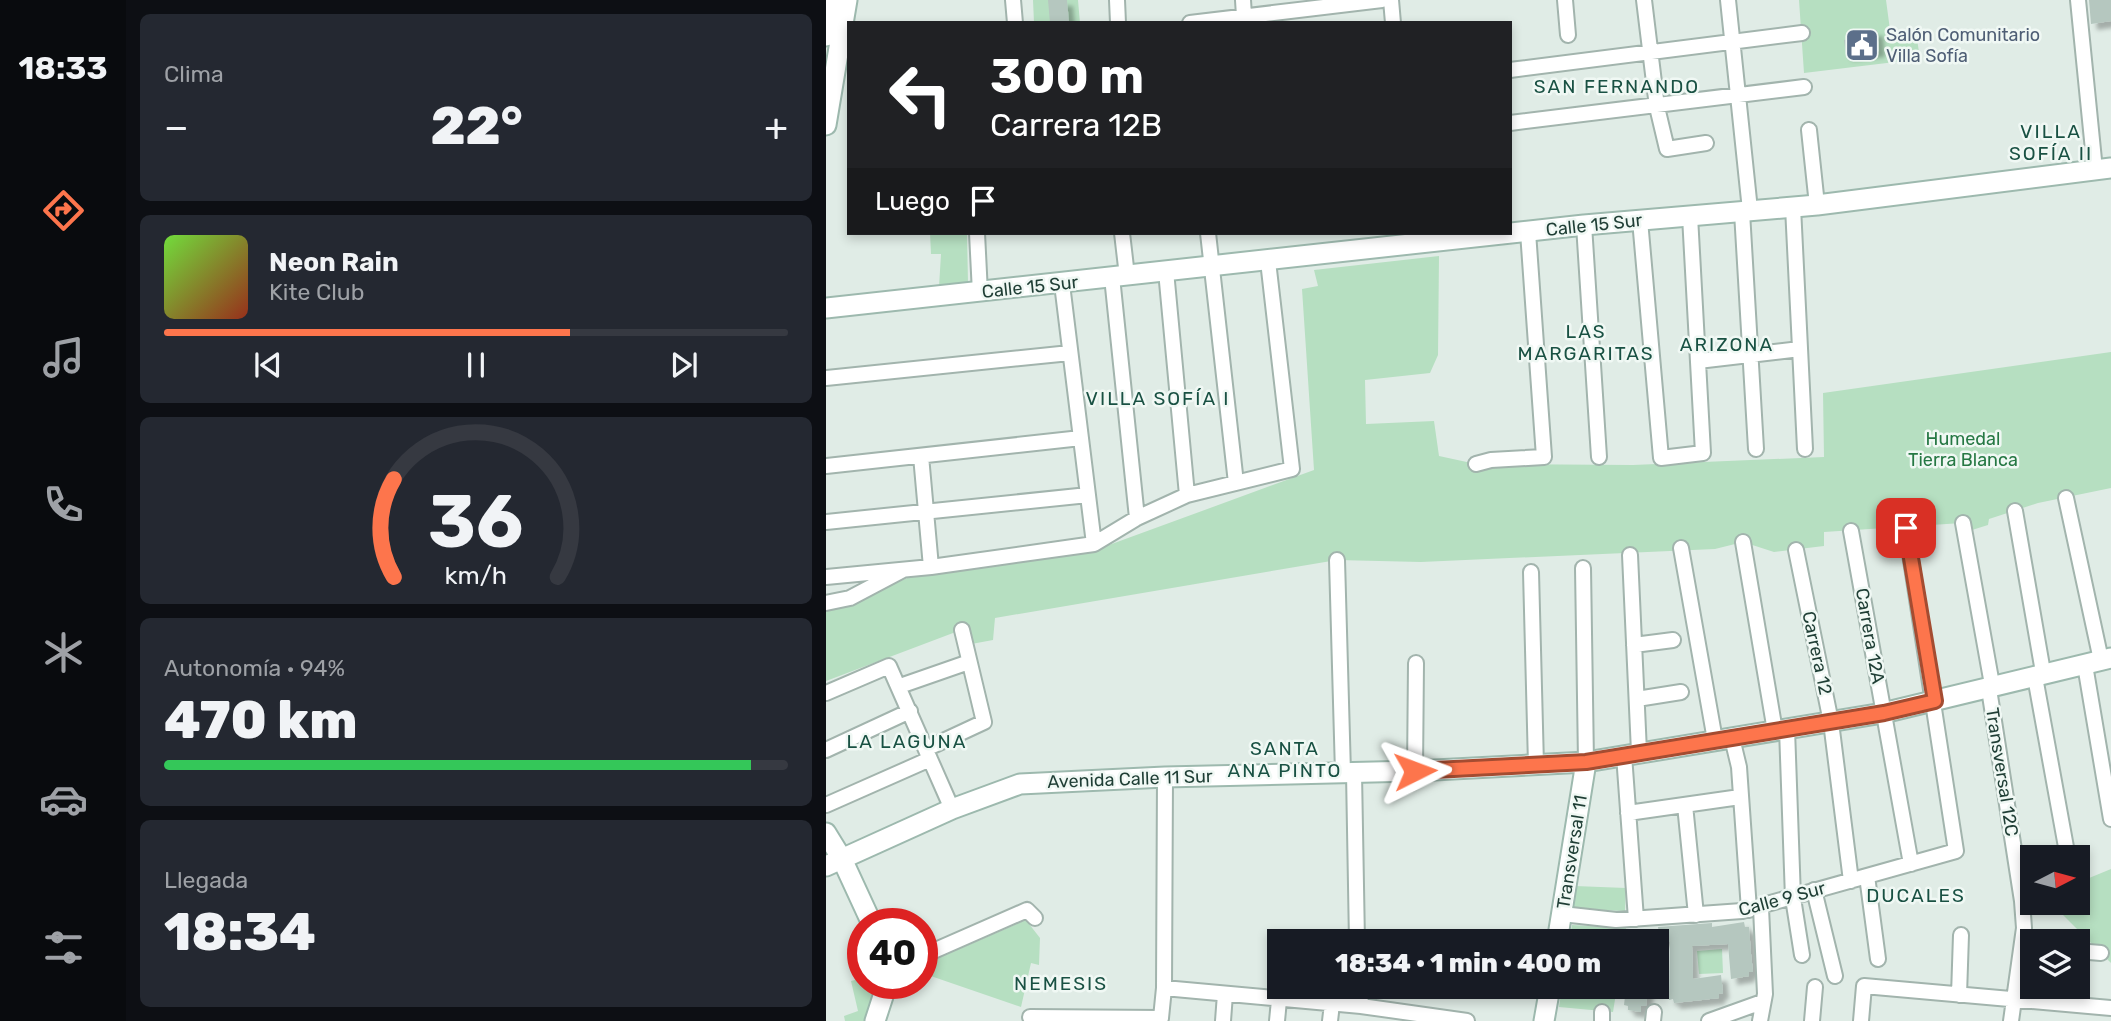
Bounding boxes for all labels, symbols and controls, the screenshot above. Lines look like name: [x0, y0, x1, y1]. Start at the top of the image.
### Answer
place label: Salón Comunitario Villa Sofía: [1886, 24, 2040, 67]
public building icon: Salón Comunitario Villa Sofía: [1843, 26, 1881, 64]
text: 300 m: [990, 47, 1144, 105]
text: 18:33: [18, 49, 108, 87]
icon: left: [875, 49, 966, 140]
text: Clima: [164, 60, 224, 88]
district label: SAN FERNANDO: [1534, 75, 1700, 98]
text: 22°: [430, 95, 523, 157]
text: −: [164, 104, 189, 150]
text: +: [764, 104, 788, 150]
text: Carrera 12B: [990, 106, 1162, 144]
district label: VILLA SOFÍA II: [2009, 120, 2093, 165]
icon: arrive: [964, 182, 1002, 220]
icon: directions: [39, 186, 88, 235]
text: Luego: [875, 186, 950, 217]
street label: Calle 15 Sur: [1545, 209, 1643, 241]
text: Neon Rain: [269, 247, 399, 278]
street label: Calle 15 Sur: [981, 271, 1079, 303]
text: Kite Club: [269, 278, 364, 306]
district label: LAS MARGARITAS: [1517, 320, 1655, 365]
icon: music: [39, 333, 88, 382]
district label: ARIZONA: [1680, 333, 1774, 356]
icon: previous: [249, 346, 287, 384]
icon: pause: [457, 346, 495, 384]
icon: next: [665, 346, 703, 384]
district label: VILLA SOFÍA I: [1086, 387, 1230, 410]
park label: Humedal Tierra Blanca: [1908, 428, 2018, 471]
text: 36: [428, 479, 524, 565]
icon: phone: [39, 480, 88, 529]
pin: [1876, 498, 1936, 558]
icon: arrive: [1887, 509, 1925, 547]
text: km/h: [445, 560, 507, 589]
street label: Carrera 12A: [1851, 586, 1889, 686]
street label: Carrera 12: [1797, 609, 1837, 697]
icon: climate: [39, 628, 88, 677]
text: Autonomía · 94%: [164, 654, 345, 682]
text: 470 km: [164, 689, 357, 751]
street label: Transversal 12C: [1981, 706, 2023, 838]
district label: LA LAGUNA: [847, 730, 967, 753]
position arrow: [1378, 734, 1452, 808]
district label: SANTA ANA PINTO: [1228, 737, 1343, 782]
street label: Avenida Calle 11 Sur: [1047, 765, 1213, 793]
icon: car: [39, 775, 88, 824]
street label: Transversal 11: [1552, 793, 1592, 911]
north arrow: [2020, 845, 2090, 915]
map controls: [2020, 845, 2090, 999]
text: Llegada: [164, 866, 248, 894]
street label: Calle 9 Sur: [1736, 877, 1828, 921]
district label: DUCALES: [1866, 884, 1966, 907]
text: 18:34: [164, 901, 316, 963]
speed limit sign: 40: [847, 908, 938, 999]
icon: filters: [39, 923, 88, 972]
button: layers: [2020, 929, 2090, 999]
text: 18:34 · 1 min · 400 m: [1335, 948, 1601, 979]
district label: NEMESIS: [1014, 972, 1108, 995]

